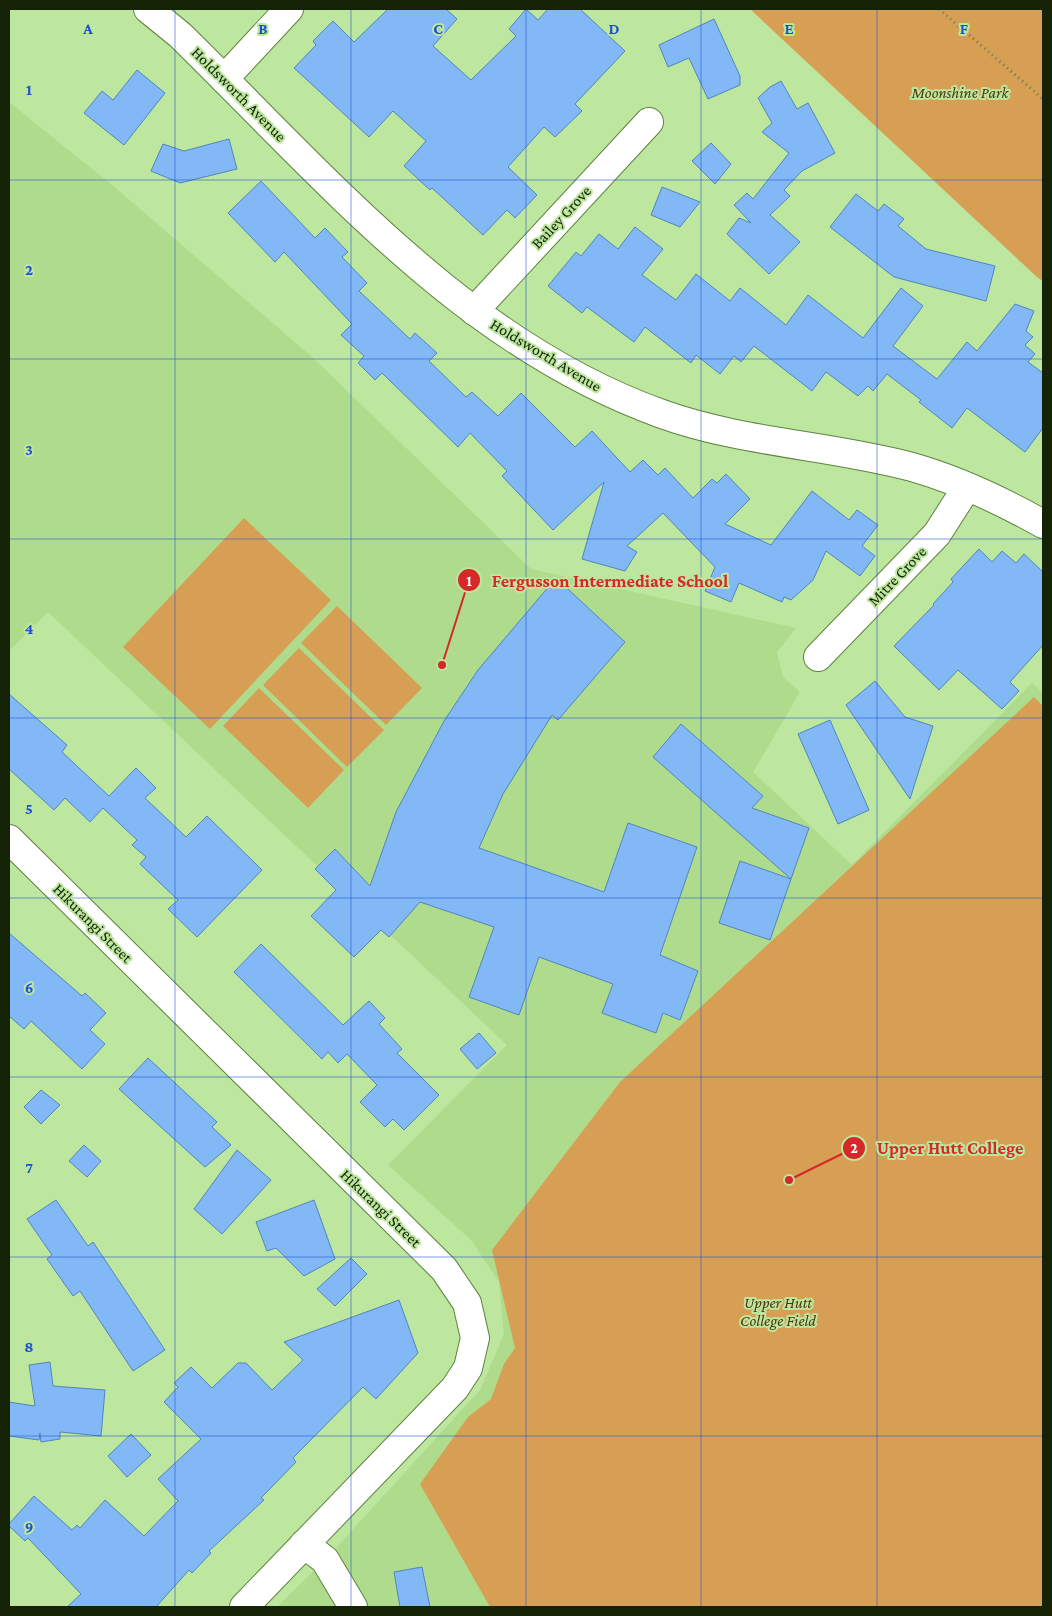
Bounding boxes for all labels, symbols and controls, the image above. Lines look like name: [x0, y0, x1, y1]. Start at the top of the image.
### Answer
text: A: [82, 20, 93, 37]
text: B: [258, 20, 268, 37]
text: C: [433, 20, 443, 37]
text: D: [608, 20, 620, 37]
text: E: [784, 20, 794, 37]
text: F: [960, 20, 969, 37]
street label: Holdsworth Avenue: [188, 43, 290, 145]
text: 1: [26, 81, 32, 98]
park label: Moonshine Park: [911, 84, 1009, 101]
street label: Bailey Grove: [528, 182, 595, 253]
text: 2: [25, 261, 33, 278]
street label: Holdsworth Avenue: [487, 315, 605, 395]
text: 3: [25, 441, 33, 458]
street label: Mitre Grove: [865, 543, 929, 609]
callout: Fergusson Intermediate School: [456, 564, 738, 597]
text: Fergusson Intermediate School: [492, 571, 728, 591]
text: 1: [466, 573, 472, 589]
text: 4: [25, 620, 34, 637]
text: 5: [25, 800, 33, 817]
street label: Hikurangi Street: [49, 880, 136, 967]
text: 6: [25, 979, 33, 996]
callout: Upper Hutt College: [842, 1132, 1033, 1165]
text: Upper Hutt College: [877, 1138, 1023, 1158]
text: 2: [850, 1140, 858, 1156]
text: 7: [25, 1159, 33, 1176]
street label: Hikurangi Street: [337, 1166, 425, 1252]
park label: Upper Hutt College Field: [740, 1294, 816, 1330]
text: 8: [24, 1338, 34, 1355]
text: 9: [25, 1518, 33, 1535]

